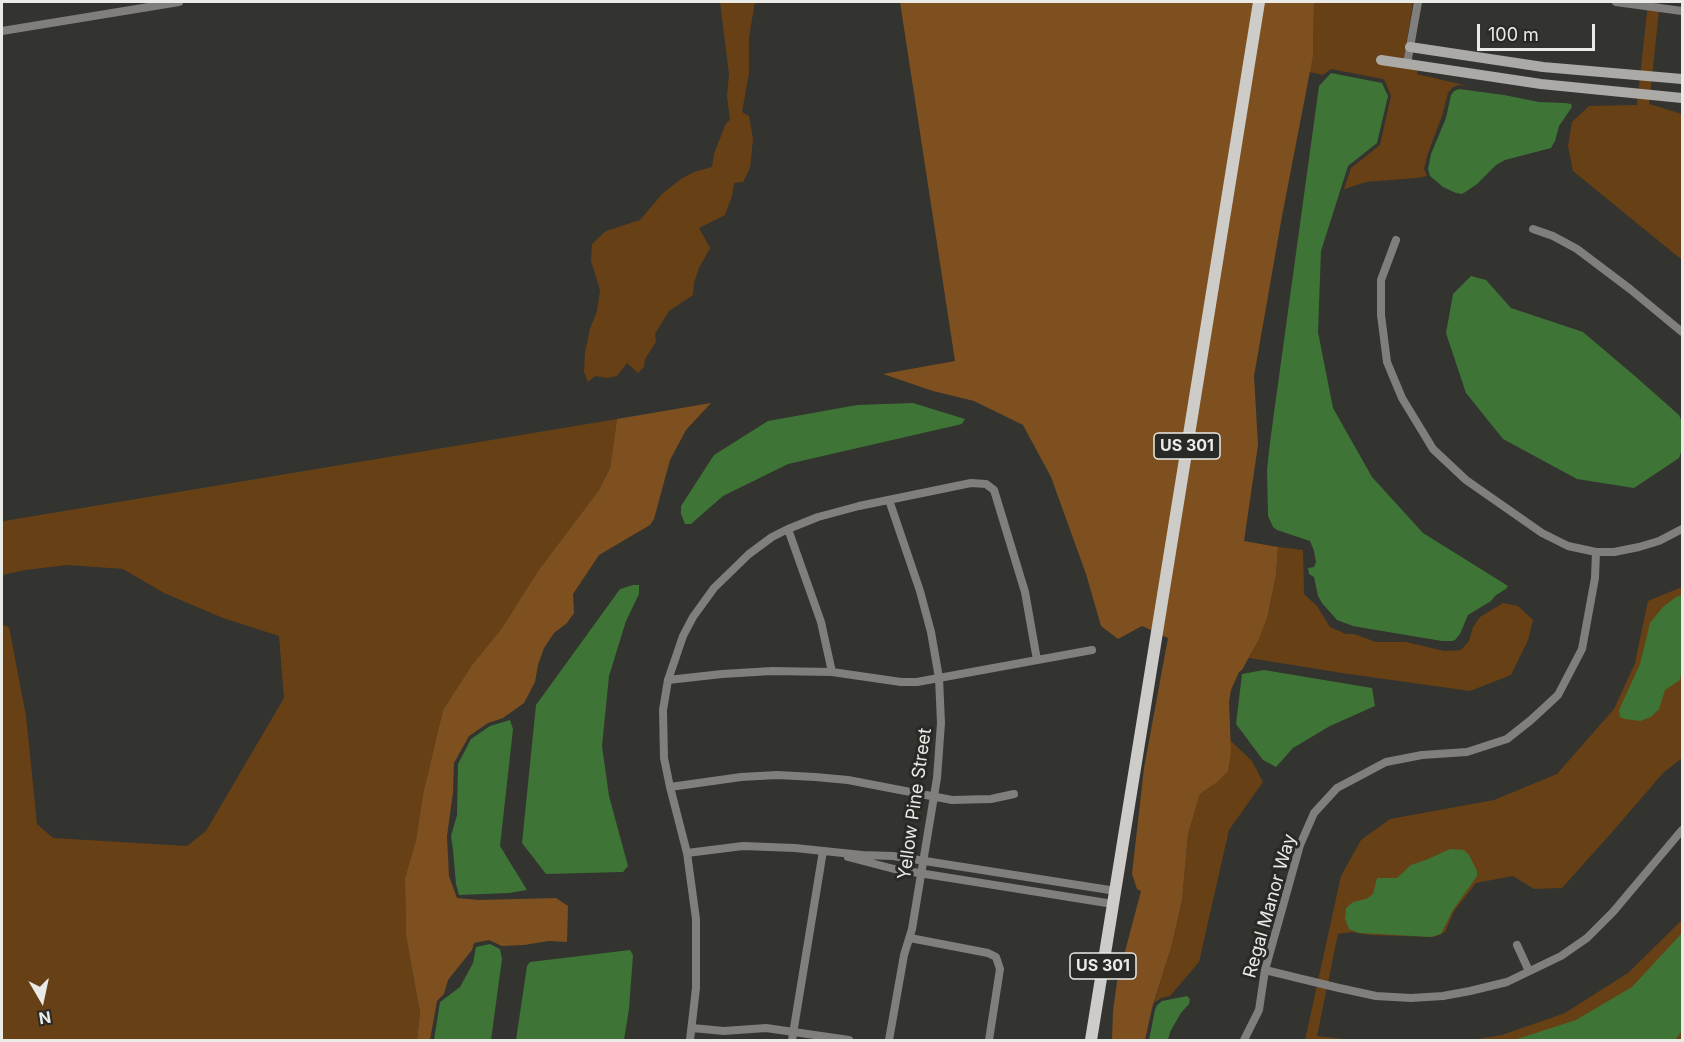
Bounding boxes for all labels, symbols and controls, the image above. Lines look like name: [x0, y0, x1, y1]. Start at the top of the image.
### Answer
scale bar: [1480, 12, 1598, 50]
text: 100 m: [1488, 24, 1539, 45]
road number: US 301: [1154, 433, 1220, 459]
street label: Yellow Pine Street: [894, 727, 936, 881]
street label: Regal Manor Way: [1239, 832, 1301, 980]
road number: US 301: [1070, 953, 1136, 979]
north arrow: [12, 970, 72, 1030]
text: N: [37, 1007, 52, 1029]

